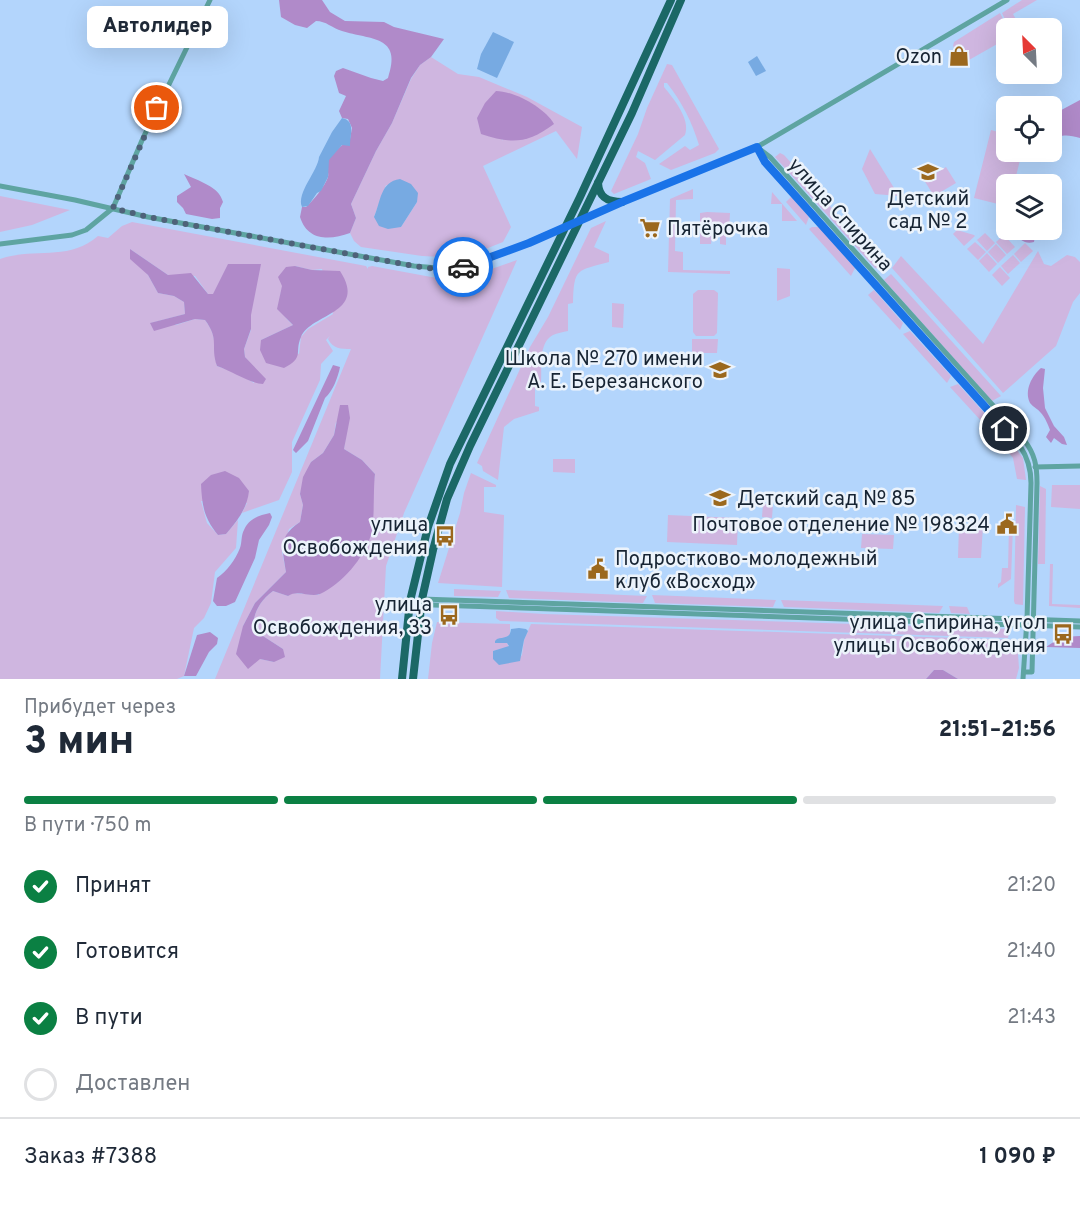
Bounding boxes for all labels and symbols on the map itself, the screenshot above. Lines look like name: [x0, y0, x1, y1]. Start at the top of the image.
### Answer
callout: Автолидер: [86, 6, 228, 48]
north arrow: [996, 18, 1062, 84]
shop icon: Ozon: [947, 44, 971, 68]
place label: Ozon: [896, 45, 942, 71]
pin: [131, 82, 182, 133]
street label: улица Спирина: [782, 153, 898, 278]
school or university icon: Детский сад № 2: [916, 160, 940, 184]
place label: Детский сад № 2: [887, 187, 969, 236]
supermarket icon: Пятёрочка: [638, 216, 662, 240]
place label: Пятёрочка: [667, 217, 768, 243]
courier: [433, 237, 493, 297]
place label: Школа № 270 имени А. Е. Березанского: [505, 347, 703, 396]
school or university icon: Школа № 270 имени А. Е. Березанского: [708, 358, 732, 382]
pin: [979, 403, 1030, 454]
school or university icon: Детский сад № 85: [708, 486, 732, 510]
place label: Детский сад № 85: [737, 487, 916, 513]
public building icon: Почтовое отделение № 198324: [995, 512, 1019, 536]
place label: улица Освобождения: [282, 513, 428, 562]
place label: Почтовое отделение № 198324: [692, 513, 990, 539]
bus stop icon: улица Освобождения: [433, 524, 457, 548]
place label: Подростково-молодежный клуб «Восход»: [615, 547, 878, 596]
public building icon: Подростково-молодежный клуб «Восход»: [586, 557, 610, 581]
place label: улица Освобождения, 33: [253, 593, 432, 642]
bus stop icon: улица Освобождения, 33: [437, 603, 461, 627]
place label: улица Спирина, угол улицы Освобождения: [833, 611, 1046, 660]
bus stop icon: улица Спирина, угол улицы Освобождения: [1051, 622, 1075, 646]

